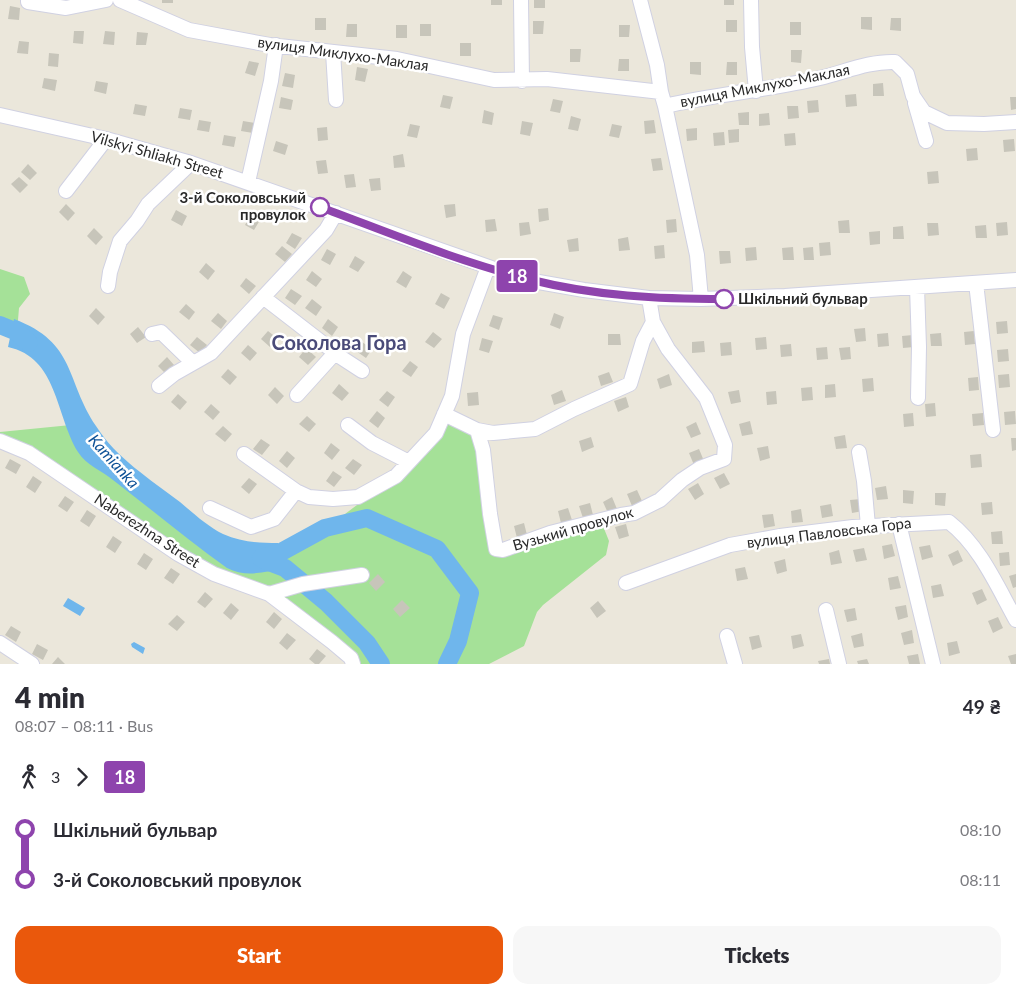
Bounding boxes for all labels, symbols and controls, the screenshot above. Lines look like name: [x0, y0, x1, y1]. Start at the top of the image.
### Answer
street label: вулиця Миклухо-Маклая: [256, 32, 430, 74]
street label: вулиця Миклухо-Маклая: [678, 60, 851, 110]
street label: Vilskyi Shliakh Street: [89, 127, 226, 182]
place label: 3-й Соколовський провулок: [179, 188, 307, 223]
marker: 3-й Соколовський провулок: [310, 197, 330, 217]
line badge: 18: [494, 260, 540, 292]
text: 18: [507, 265, 527, 287]
marker: Шкільний бульвар: [714, 289, 734, 309]
place label: Шкільний бульвар: [738, 289, 868, 307]
district label: Соколова Гора: [271, 330, 407, 354]
water label: Kamianka: [85, 430, 144, 492]
street label: Naberezhna Street: [91, 489, 204, 571]
street label: Вузький провулок: [510, 502, 635, 554]
street label: вулиця Павловська Гора: [746, 513, 912, 551]
text: 4 min: [15, 680, 85, 714]
text: 49 ₴: [963, 695, 1001, 718]
text: 08:07 – 08:11 · Bus: [15, 716, 153, 735]
icon: walk: [15, 763, 43, 791]
icon: forward: [68, 763, 96, 791]
text: 18: [114, 766, 135, 788]
text: 3: [51, 767, 60, 786]
text: Шкільний бульвар: [53, 818, 217, 841]
text: 08:10: [960, 820, 1001, 839]
text: 3-й Соколовський провулок: [53, 868, 301, 891]
text: 08:11: [960, 870, 1001, 889]
button: Start: [15, 926, 503, 984]
button: Tickets: [513, 926, 1001, 984]

